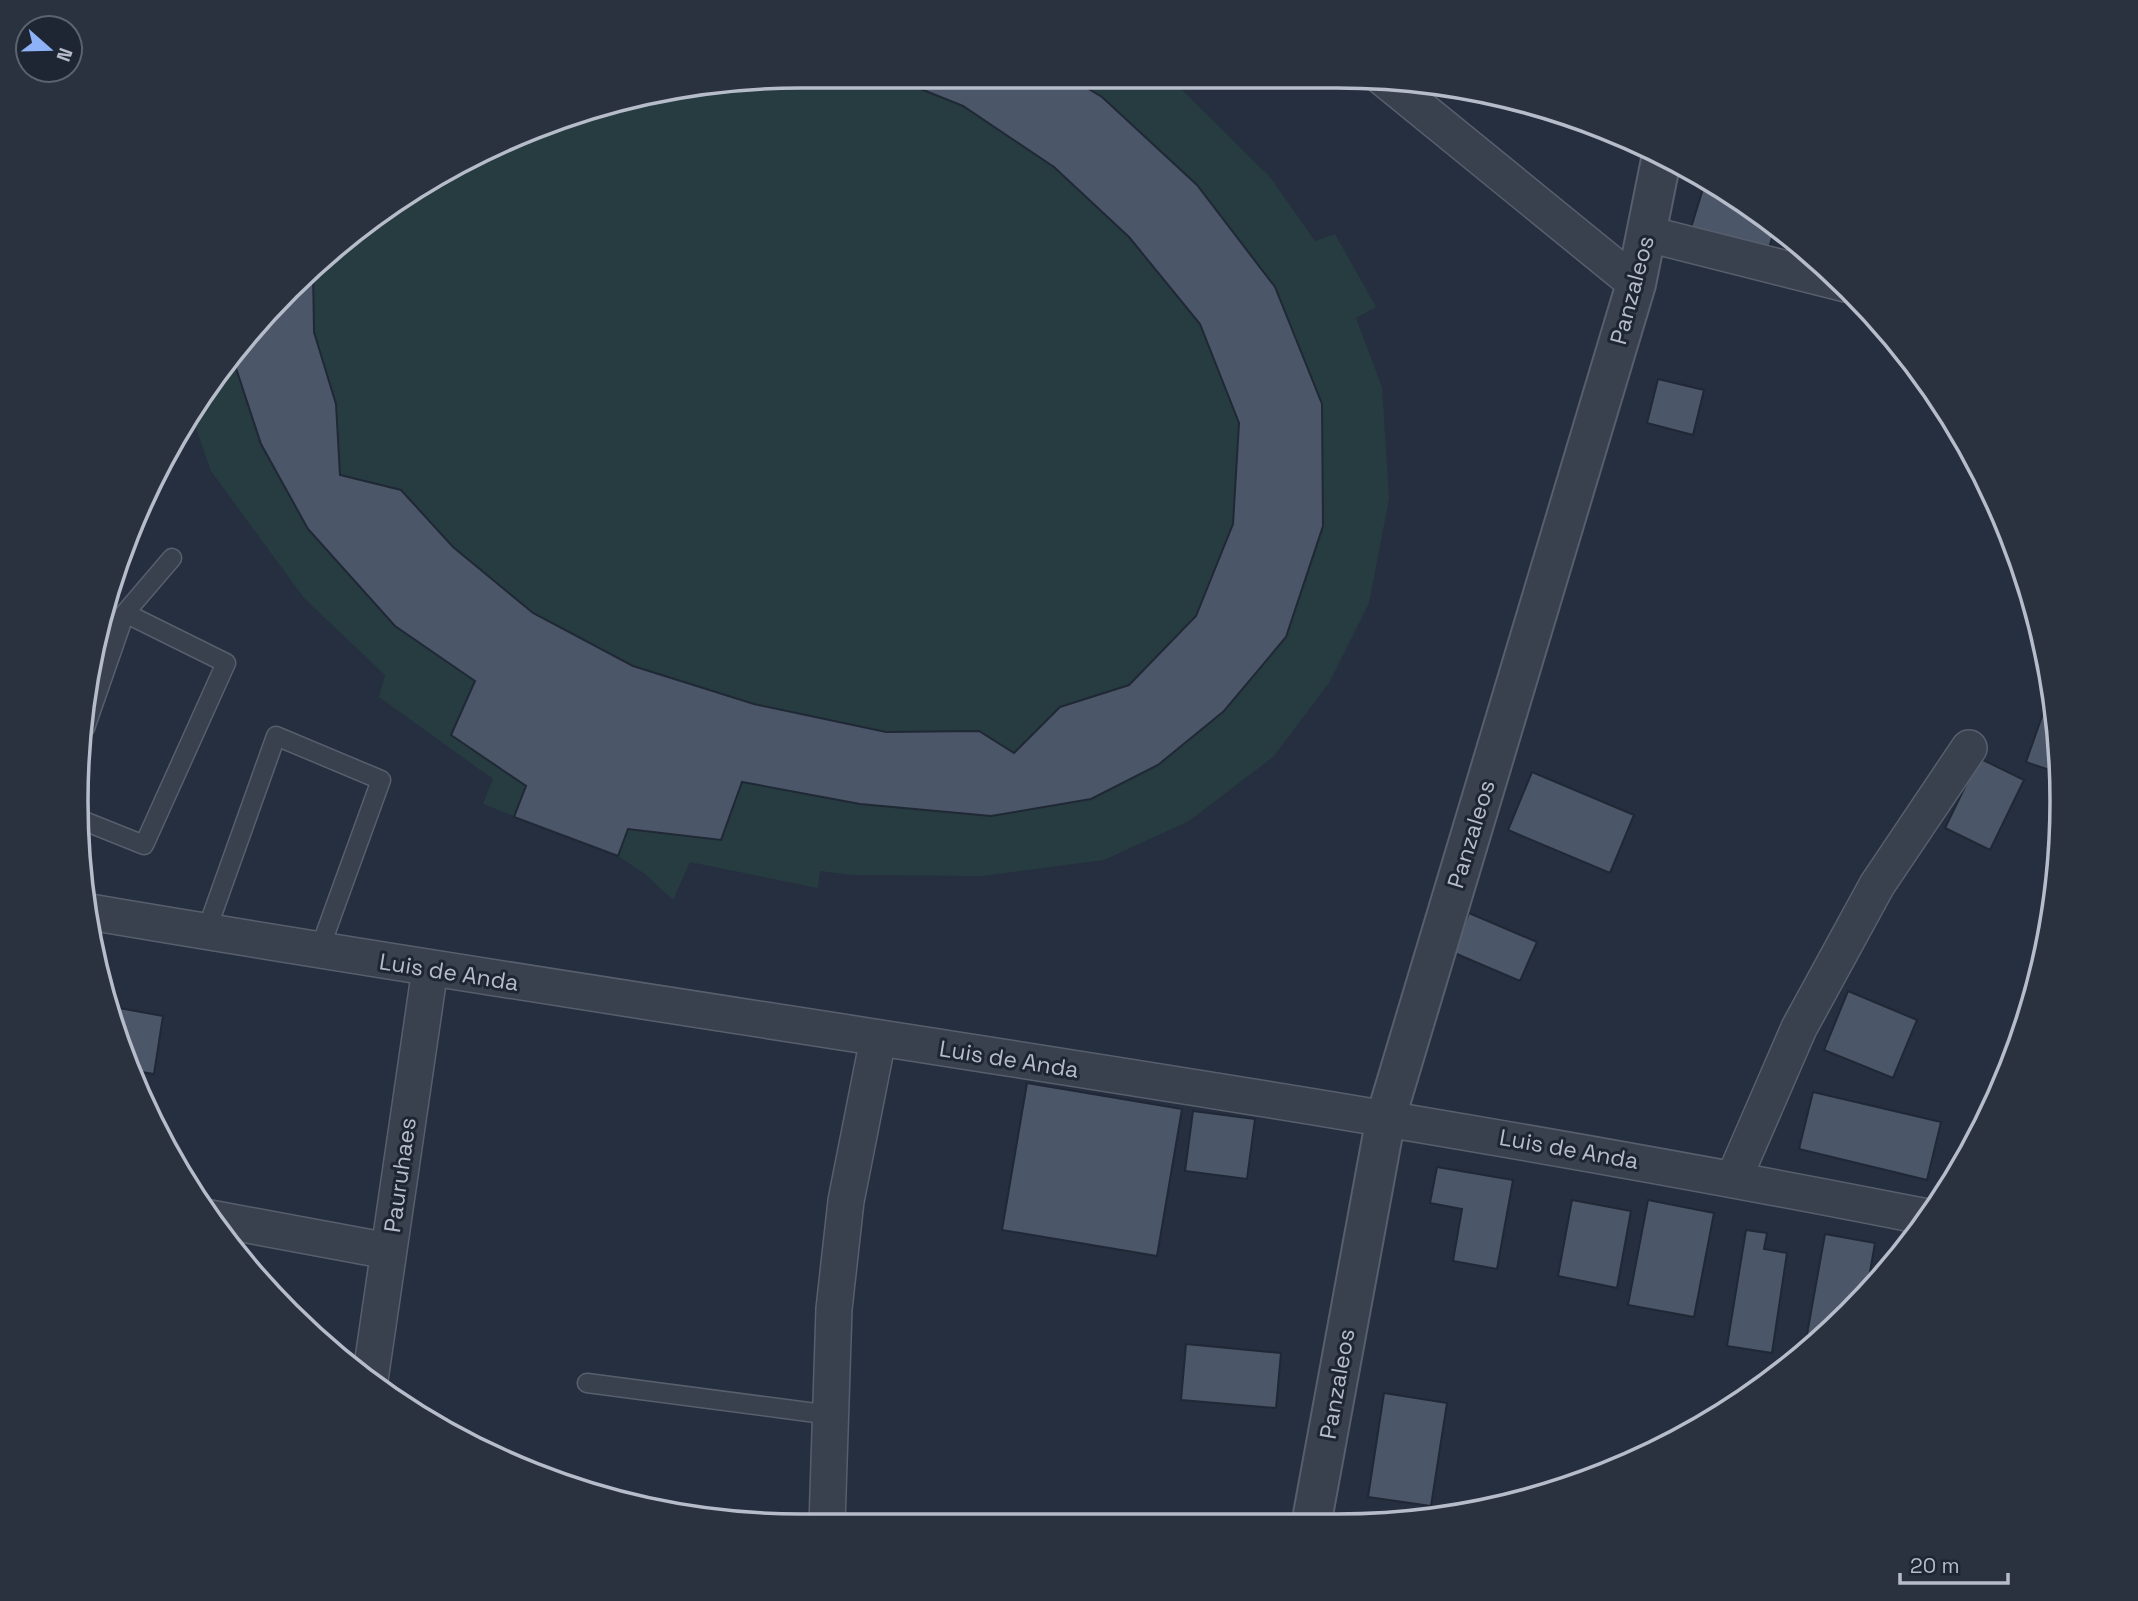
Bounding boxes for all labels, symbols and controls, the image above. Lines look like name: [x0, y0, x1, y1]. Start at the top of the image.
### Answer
north arrow: [14, 14, 84, 84]
text: N: [51, 44, 78, 65]
street label: Panzaleos: [1603, 232, 1661, 348]
street label: Panzaleos: [1440, 776, 1502, 892]
street label: Luis de Anda: [377, 946, 521, 998]
street label: Luis de Anda: [937, 1033, 1081, 1085]
street label: Pauruhaes: [377, 1115, 423, 1235]
street label: Luis de Anda: [1497, 1122, 1641, 1176]
street label: Panzaleos: [1313, 1326, 1361, 1442]
scale bar: [1900, 1542, 2008, 1586]
text: 20 m: [1910, 1552, 1960, 1579]

